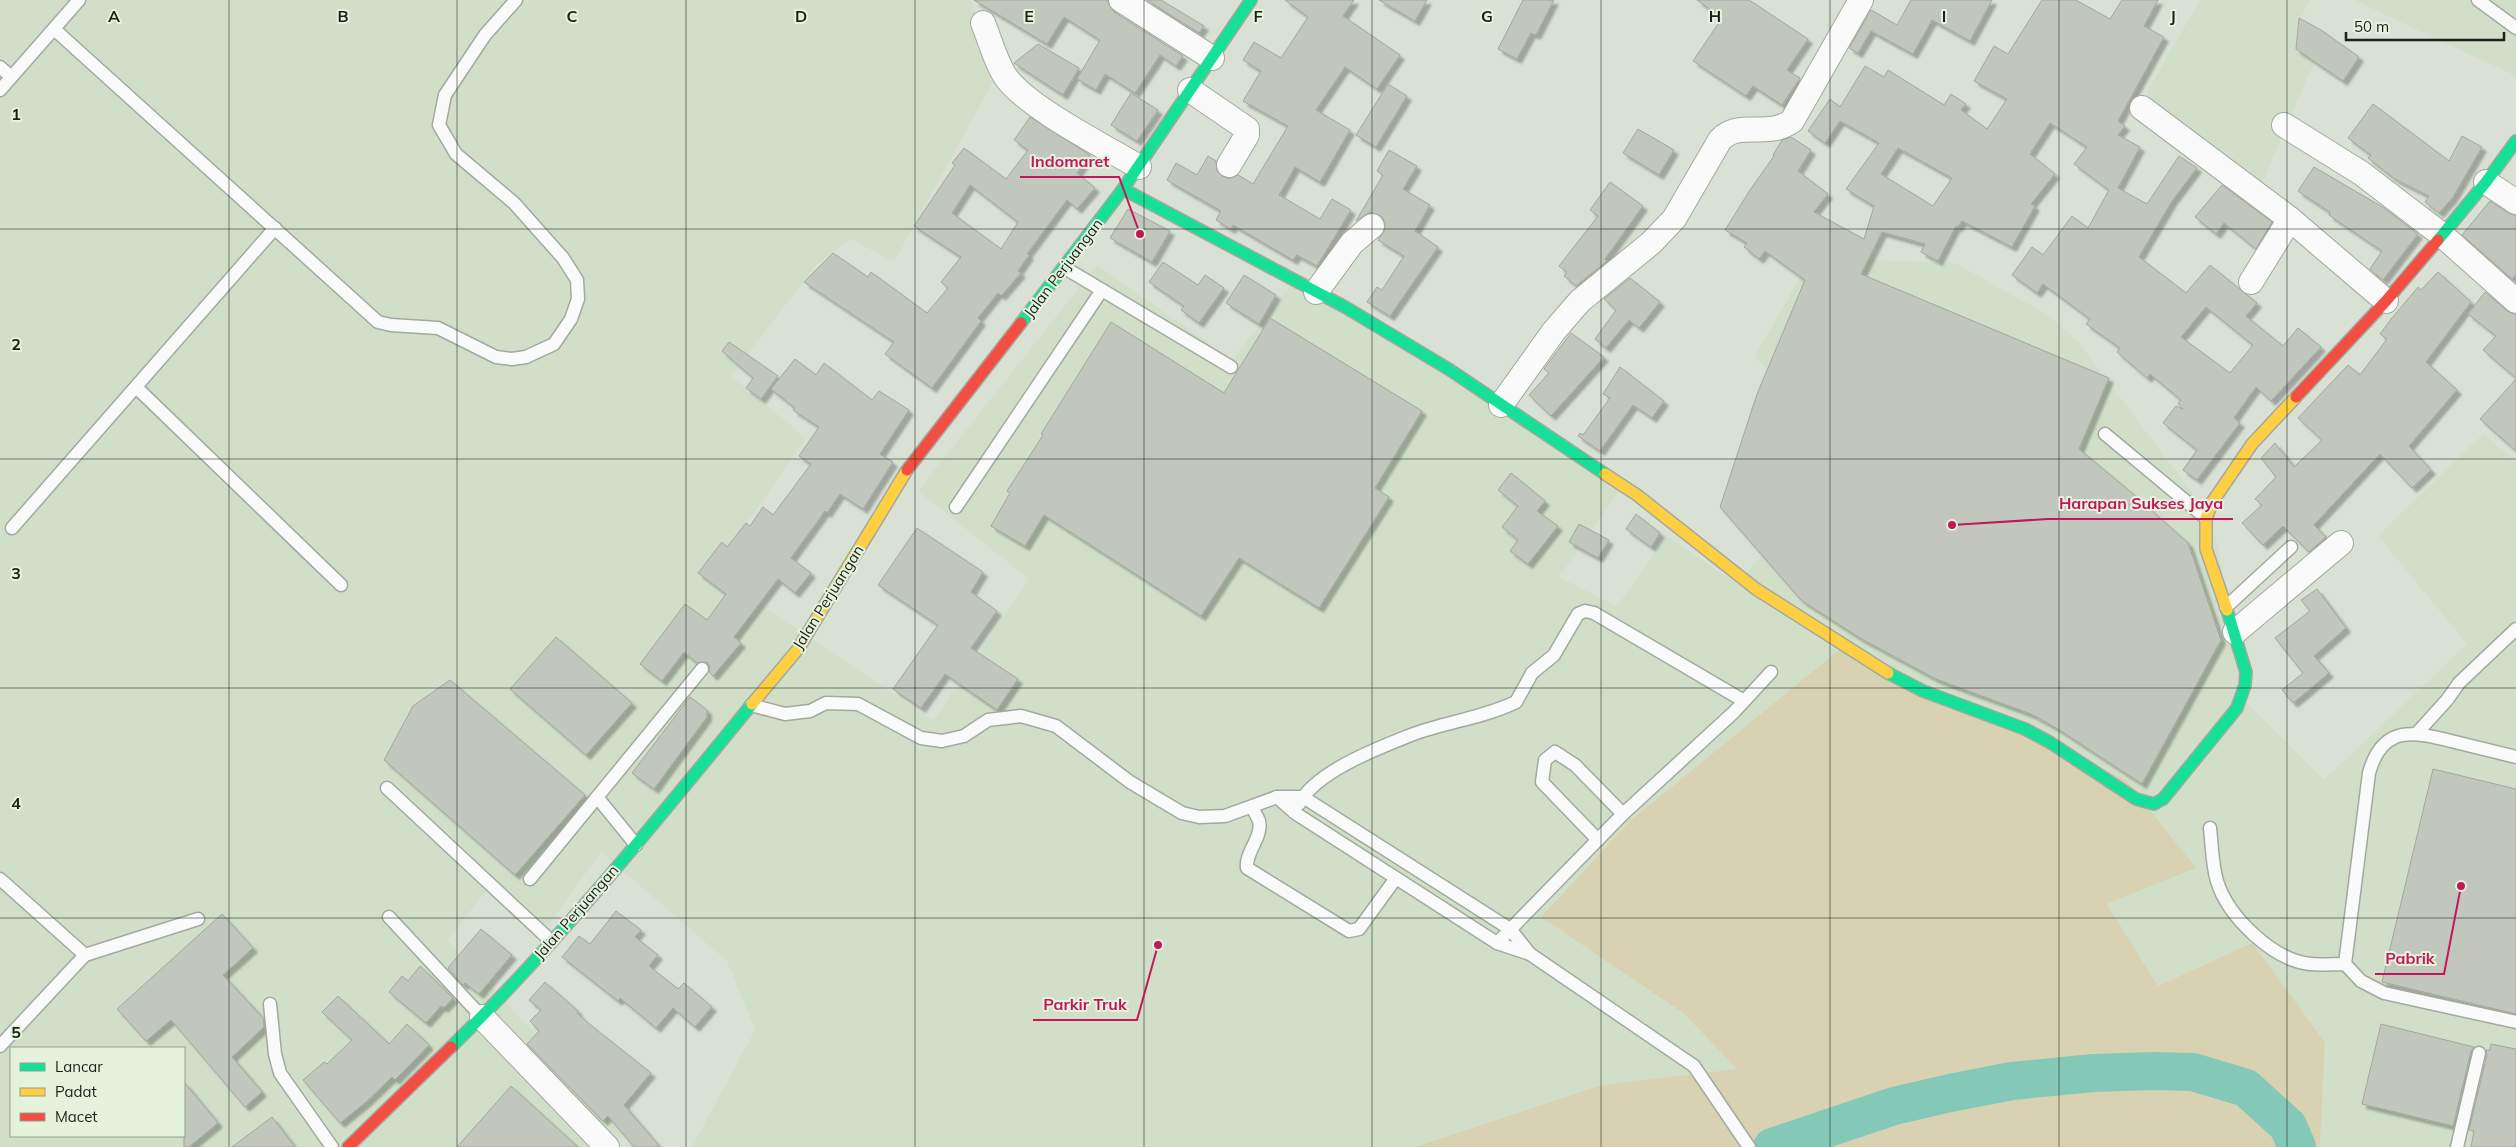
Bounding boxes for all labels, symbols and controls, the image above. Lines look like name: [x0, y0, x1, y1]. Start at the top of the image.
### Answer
text: A: [108, 6, 120, 26]
text: B: [337, 6, 349, 26]
text: C: [567, 6, 578, 26]
text: D: [795, 6, 807, 26]
text: E: [1024, 6, 1034, 26]
text: F: [1253, 6, 1263, 26]
text: G: [1481, 6, 1493, 26]
text: H: [1709, 6, 1721, 26]
text: I: [1942, 6, 1946, 26]
text: J: [2170, 6, 2176, 26]
scale bar: [2346, 10, 2504, 42]
text: 50 m: [2354, 17, 2389, 36]
text: 1: [11, 104, 21, 124]
callout: Indomaret: [1020, 146, 1119, 177]
text: Indomaret: [1031, 151, 1109, 171]
street label: Jalan Perjuangan: [1020, 215, 1106, 321]
text: 2: [11, 334, 21, 354]
callout: Harapan Sukses Jaya: [2048, 488, 2233, 519]
text: Harapan Sukses Jaya: [2059, 493, 2223, 513]
street label: Jalan Perjuangan: [788, 541, 868, 653]
text: 3: [11, 563, 21, 583]
text: 4: [11, 793, 21, 813]
street label: Jalan Perjuangan: [530, 861, 622, 963]
callout: Pabrik: [2375, 943, 2444, 974]
text: Pabrik: [2385, 948, 2436, 968]
callout: Parkir Truk: [1033, 989, 1137, 1020]
text: Parkir Truk: [1043, 994, 1128, 1014]
text: 5: [11, 1022, 21, 1042]
legend: [10, 1047, 185, 1137]
text: Lancar: [55, 1057, 103, 1076]
text: Padat: [55, 1082, 97, 1101]
text: Macet: [55, 1107, 98, 1126]

